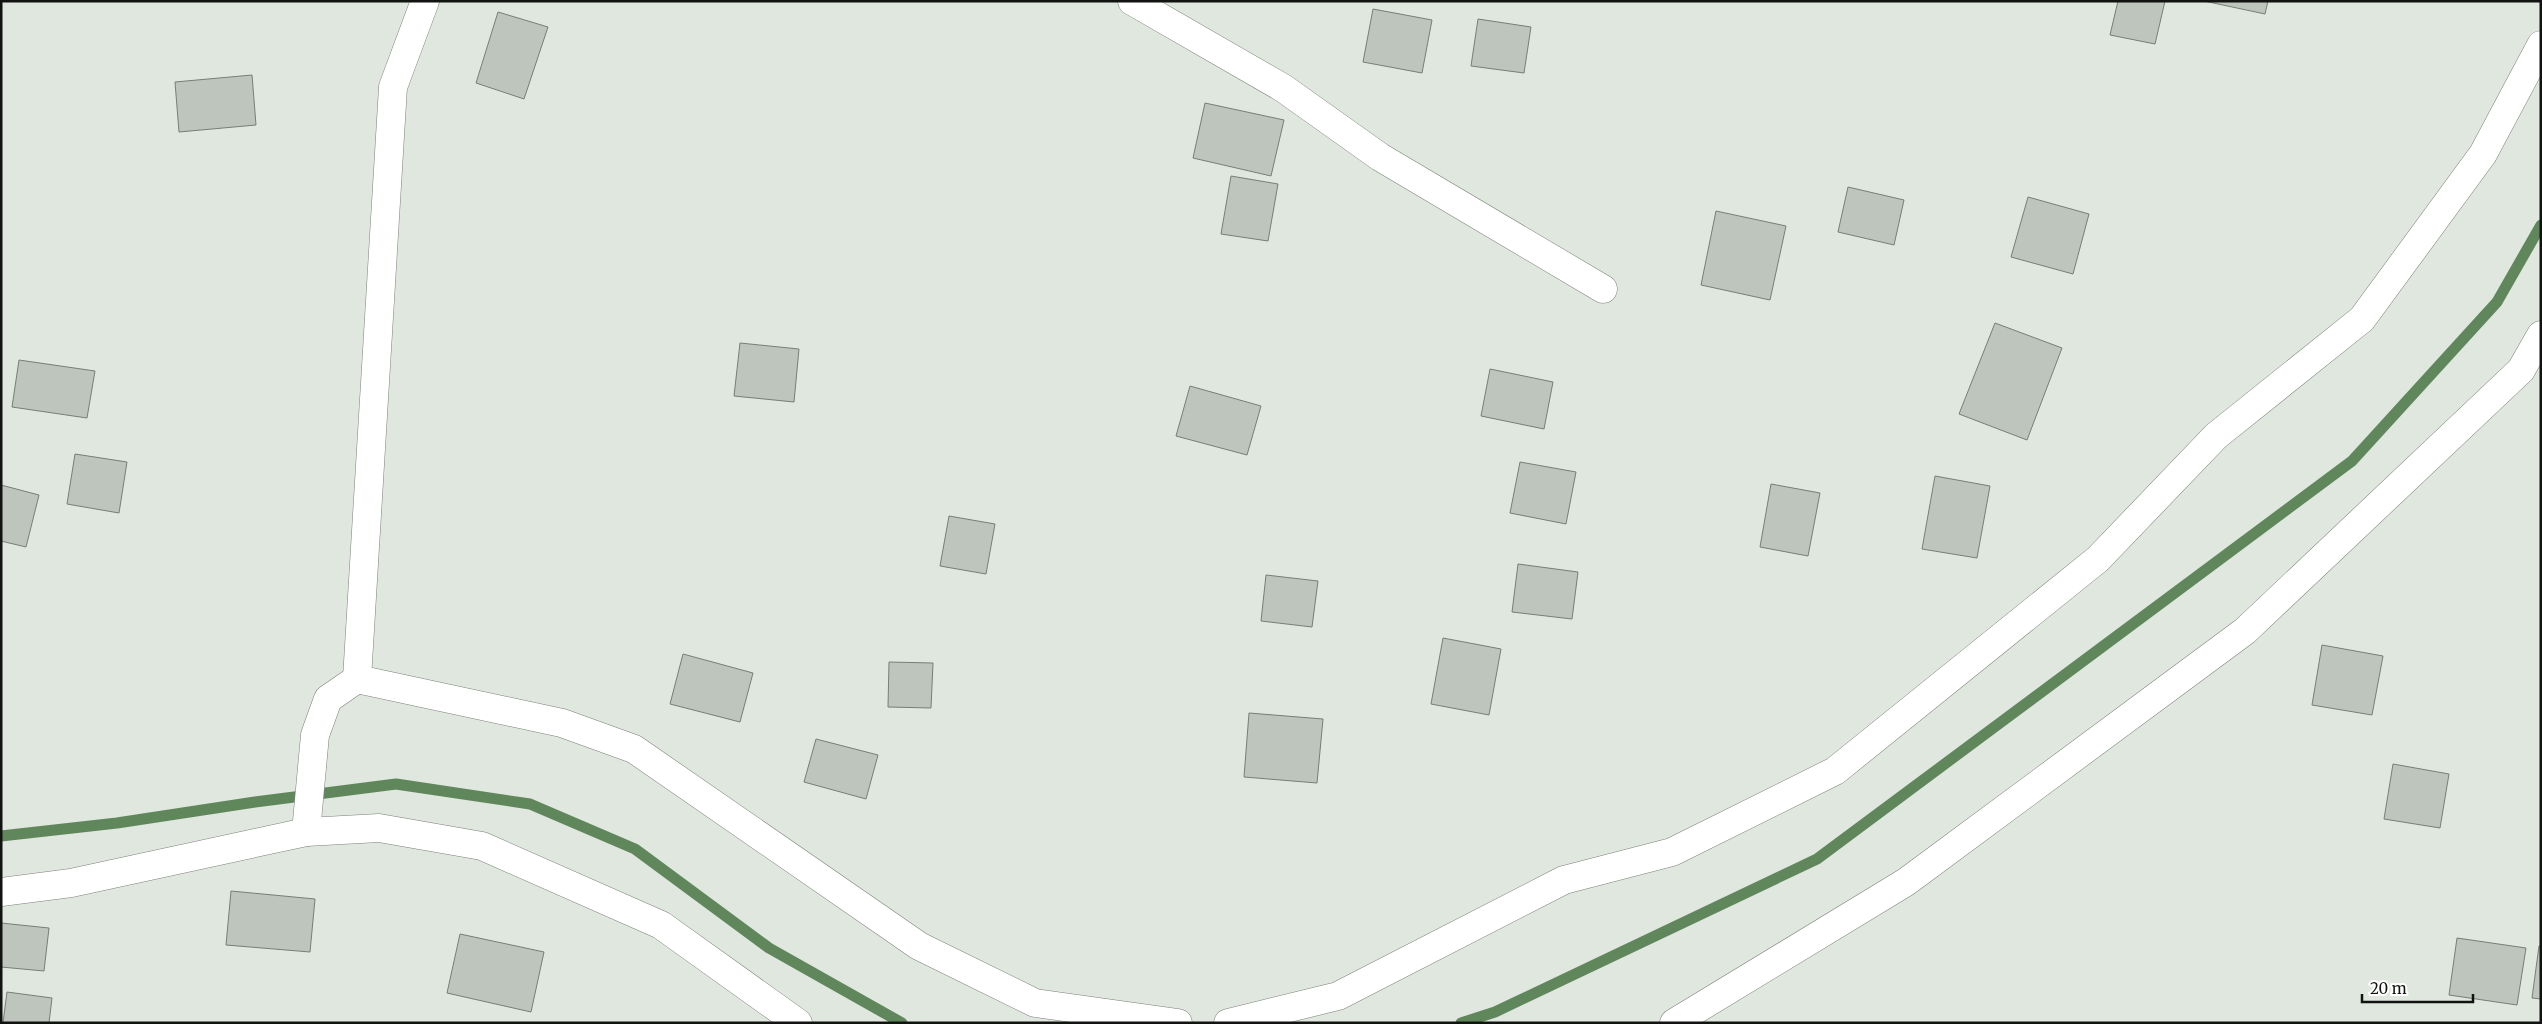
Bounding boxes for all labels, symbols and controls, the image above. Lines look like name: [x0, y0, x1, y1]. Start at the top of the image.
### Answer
scale bar: [2362, 972, 2473, 1004]
text: 20 m: [2370, 979, 2407, 998]

